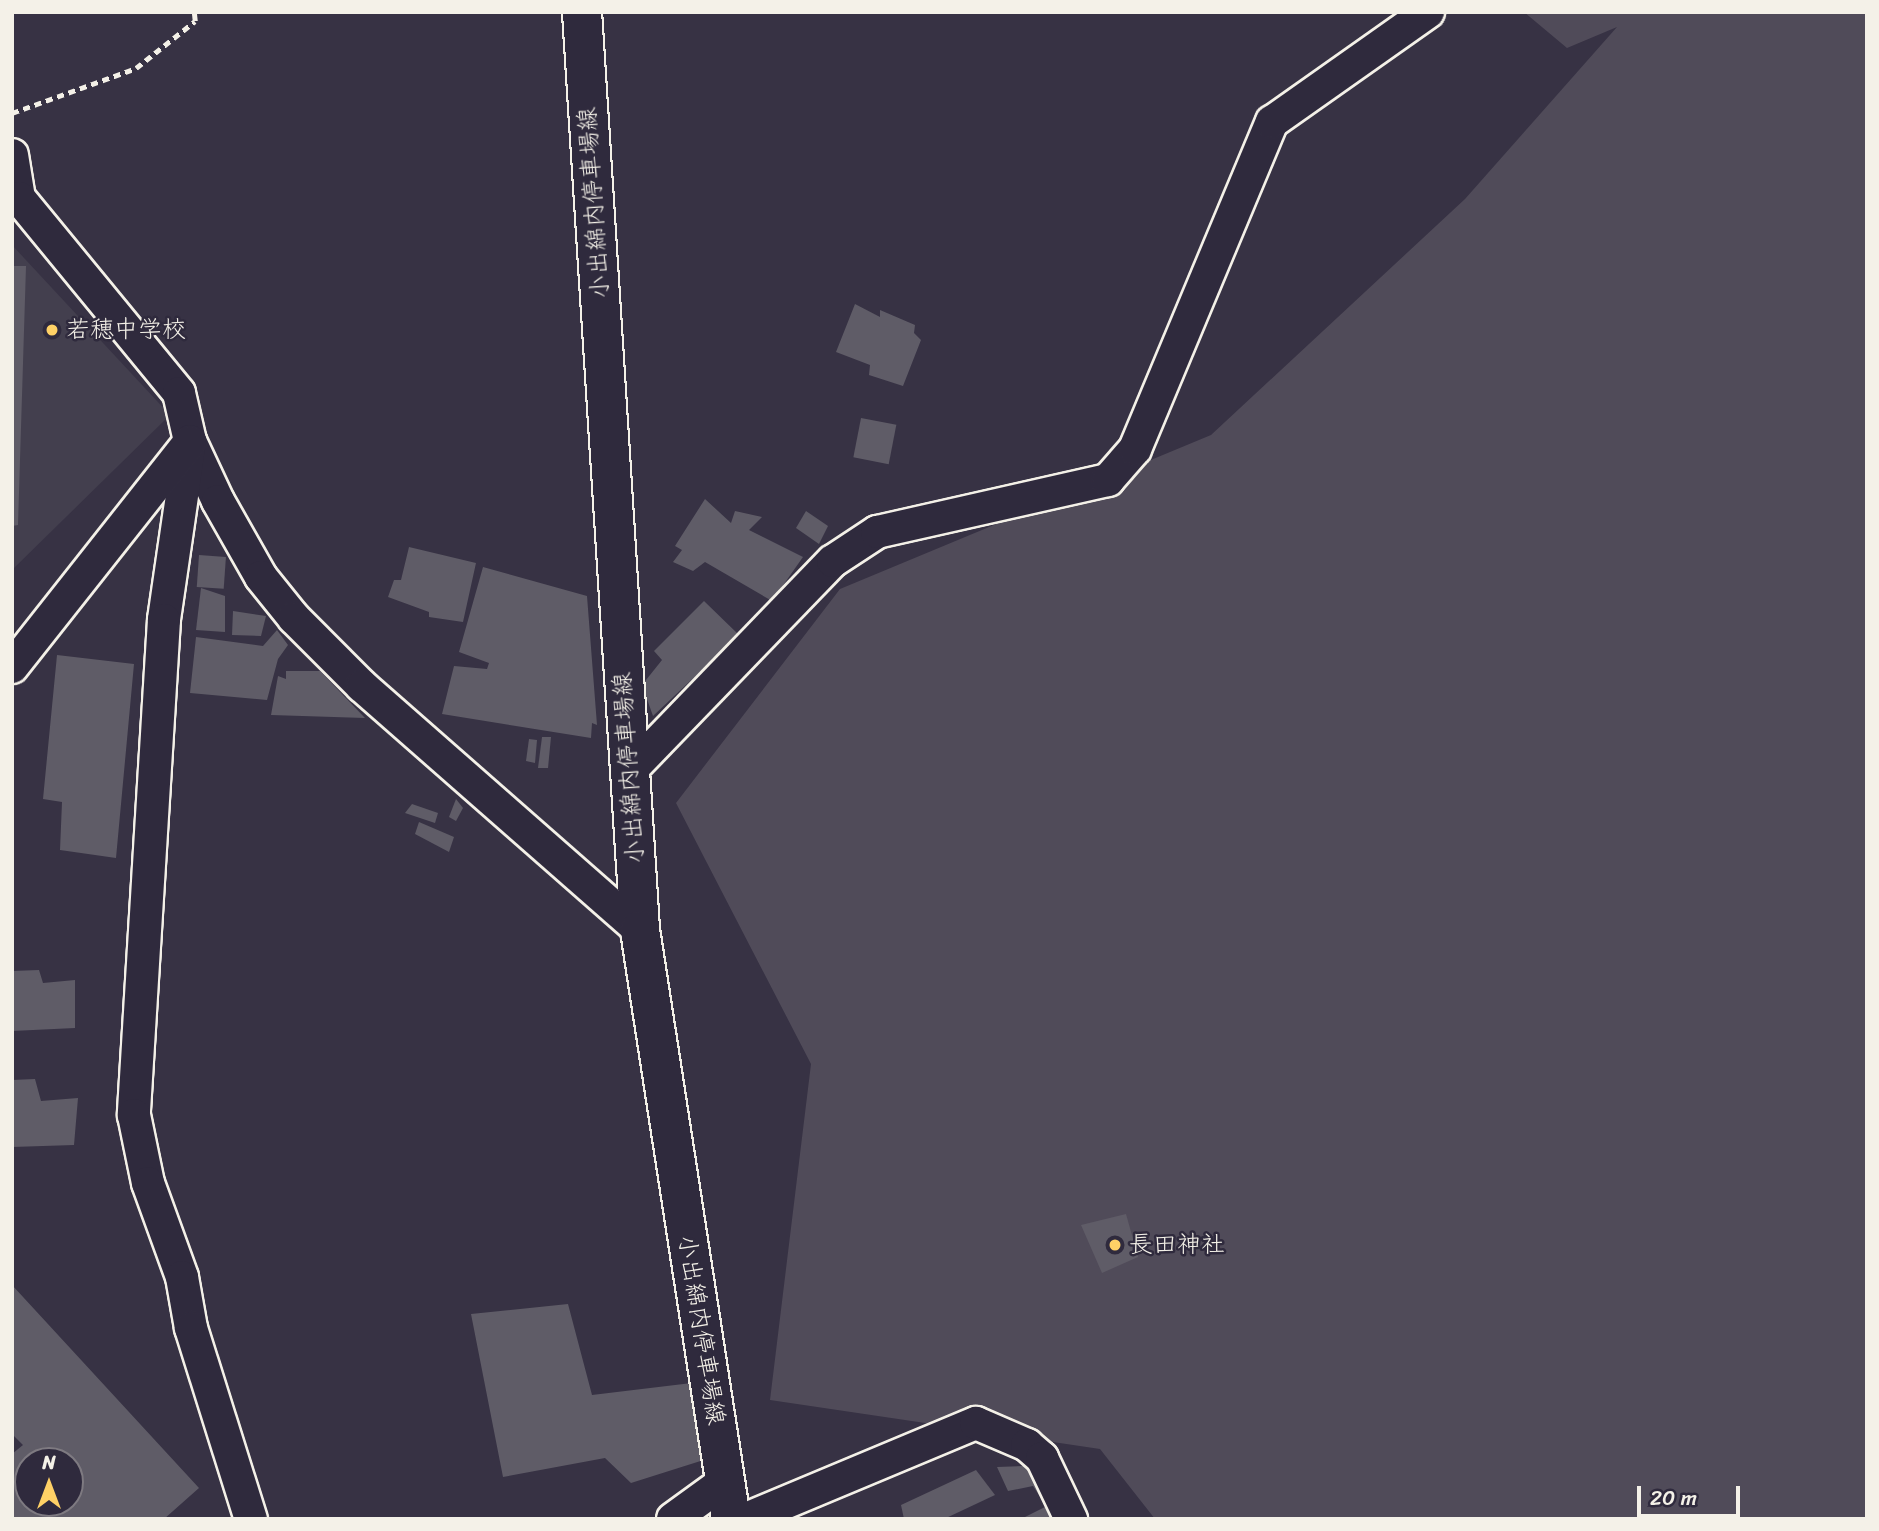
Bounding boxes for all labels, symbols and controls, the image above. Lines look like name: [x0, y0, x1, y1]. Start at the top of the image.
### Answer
street label: 小出綿内停車場線: [573, 106, 615, 300]
place label: 若穂中学校: [66, 316, 186, 344]
marker: 若穂中学校: [44, 322, 60, 338]
street label: 小出綿内停車場線: [608, 671, 650, 865]
place label: 長田神社: [1129, 1231, 1225, 1259]
street label: 小出綿内停車場線: [672, 1233, 730, 1427]
marker: 長田神社: [1107, 1237, 1123, 1253]
text: N: [42, 1446, 56, 1479]
north arrow: [14, 1447, 84, 1517]
scale bar: [1641, 1472, 1744, 1516]
text: 20 m: [1650, 1479, 1697, 1517]

